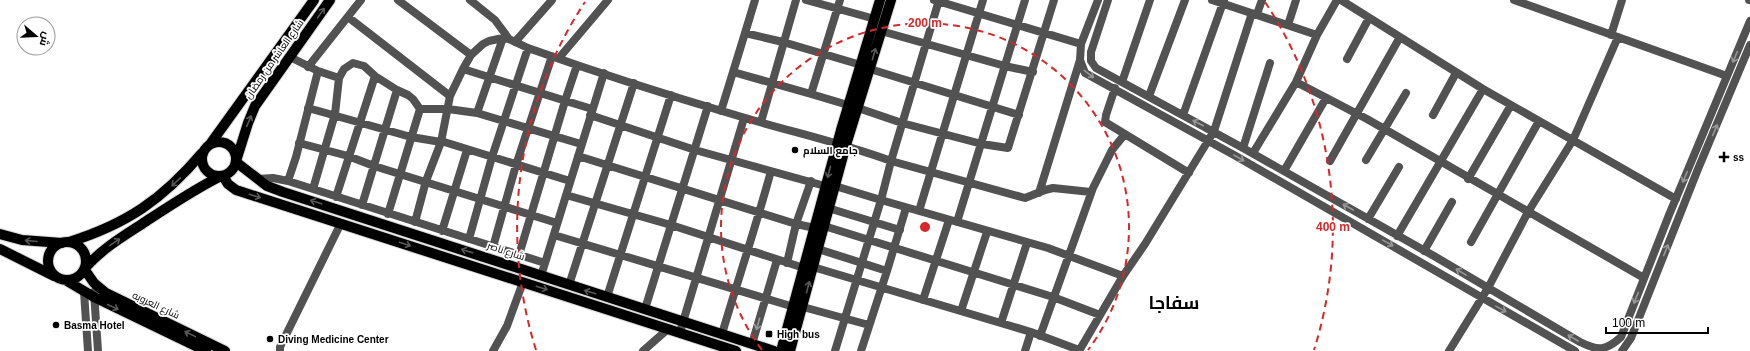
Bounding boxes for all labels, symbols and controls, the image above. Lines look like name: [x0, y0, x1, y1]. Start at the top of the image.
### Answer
one-way arrow: [317, 8, 325, 19]
north arrow: [16, 16, 56, 56]
text: 200 m: [908, 16, 942, 30]
street label: شارع العاشر من رمضان: [242, 17, 306, 101]
text: ش: [37, 30, 53, 48]
one-way arrow: [871, 48, 878, 61]
one-way arrow: [1731, 51, 1738, 63]
one-way arrow: [1084, 70, 1095, 78]
one-way arrow: [246, 115, 253, 127]
one-way arrow: [1192, 119, 1204, 126]
one-way arrow: [1711, 124, 1719, 136]
marker: جامع السلام: [790, 145, 800, 155]
place label: جامع السلام: [803, 145, 858, 158]
marker: ss: [1718, 151, 1730, 163]
place label: ss: [1733, 152, 1745, 163]
one-way arrow: [1233, 154, 1245, 162]
one-way arrow: [825, 165, 832, 178]
one-way arrow: [1681, 171, 1688, 183]
one-way arrow: [171, 177, 181, 187]
one-way arrow: [248, 193, 261, 200]
one-way arrow: [310, 198, 323, 205]
one-way arrow: [1342, 203, 1354, 211]
centre of rings: [918, 220, 932, 234]
text: 400 m: [1316, 220, 1350, 234]
one-way arrow: [25, 237, 38, 244]
one-way arrow: [109, 238, 120, 246]
street label: شارع ناصر: [485, 239, 526, 263]
one-way arrow: [399, 240, 411, 248]
one-way arrow: [1382, 240, 1394, 248]
one-way arrow: [1662, 245, 1670, 257]
one-way arrow: [460, 247, 473, 254]
one-way arrow: [1455, 268, 1467, 276]
one-way arrow: [805, 280, 812, 293]
one-way arrow: [536, 285, 549, 292]
one-way arrow: [584, 288, 597, 295]
street label: شارع العروبه: [130, 289, 181, 322]
one-way arrow: [1632, 291, 1640, 303]
district label: سفاجا: [1149, 293, 1199, 313]
one-way arrow: [107, 304, 119, 311]
one-way arrow: [1494, 306, 1506, 314]
scale bar: [1606, 309, 1708, 335]
text: 100 m: [1612, 316, 1645, 330]
one-way arrow: [754, 317, 761, 330]
marker: Basma Hotel: [51, 320, 61, 330]
place label: Basma Hotel: [64, 320, 125, 331]
marker: High bus: [764, 329, 774, 339]
place label: High bus: [777, 329, 820, 340]
one-way arrow: [184, 330, 196, 337]
marker: Diving Medicine Center: [265, 334, 275, 344]
place label: Diving Medicine Center: [278, 334, 389, 345]
one-way arrow: [1567, 334, 1579, 342]

